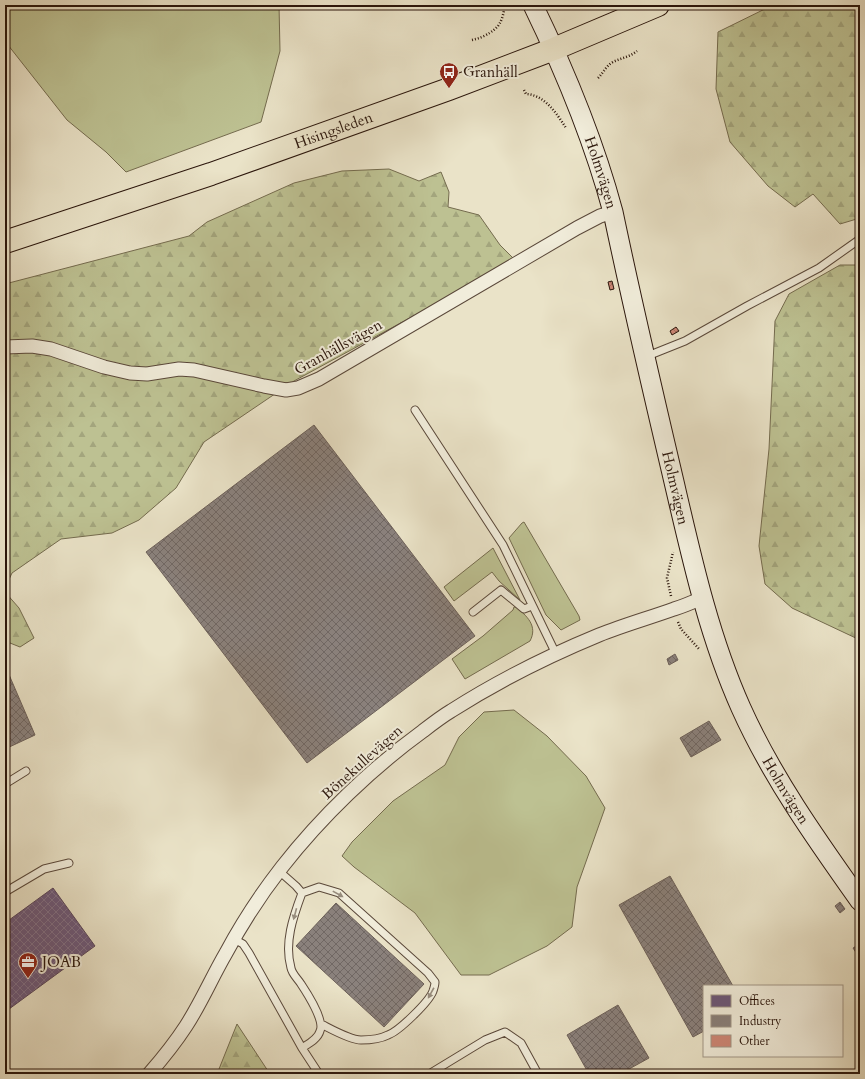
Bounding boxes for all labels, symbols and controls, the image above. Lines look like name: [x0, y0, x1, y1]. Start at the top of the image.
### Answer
bus stop icon: Granhäll: [438, 61, 460, 89]
place label: Granhäll: [463, 62, 518, 82]
street label: Hisingsleden: [292, 107, 376, 153]
street label: Holmvägen: [580, 134, 622, 212]
street label: Granhällsvägen: [290, 314, 386, 379]
street label: Holmvägen: [657, 449, 694, 527]
street label: Bönekullevägen: [317, 720, 407, 804]
street label: Holmvägen: [758, 753, 814, 828]
one-way arrow: [332, 891, 344, 897]
one-way arrow: [292, 908, 298, 920]
office icon: JOAB: [17, 951, 39, 979]
place label: JOAB: [40, 952, 81, 972]
legend: [703, 985, 843, 1057]
one-way arrow: [427, 987, 434, 999]
text: Offices: [739, 993, 775, 1009]
text: Industry: [739, 1013, 782, 1029]
text: Other: [739, 1033, 770, 1049]

